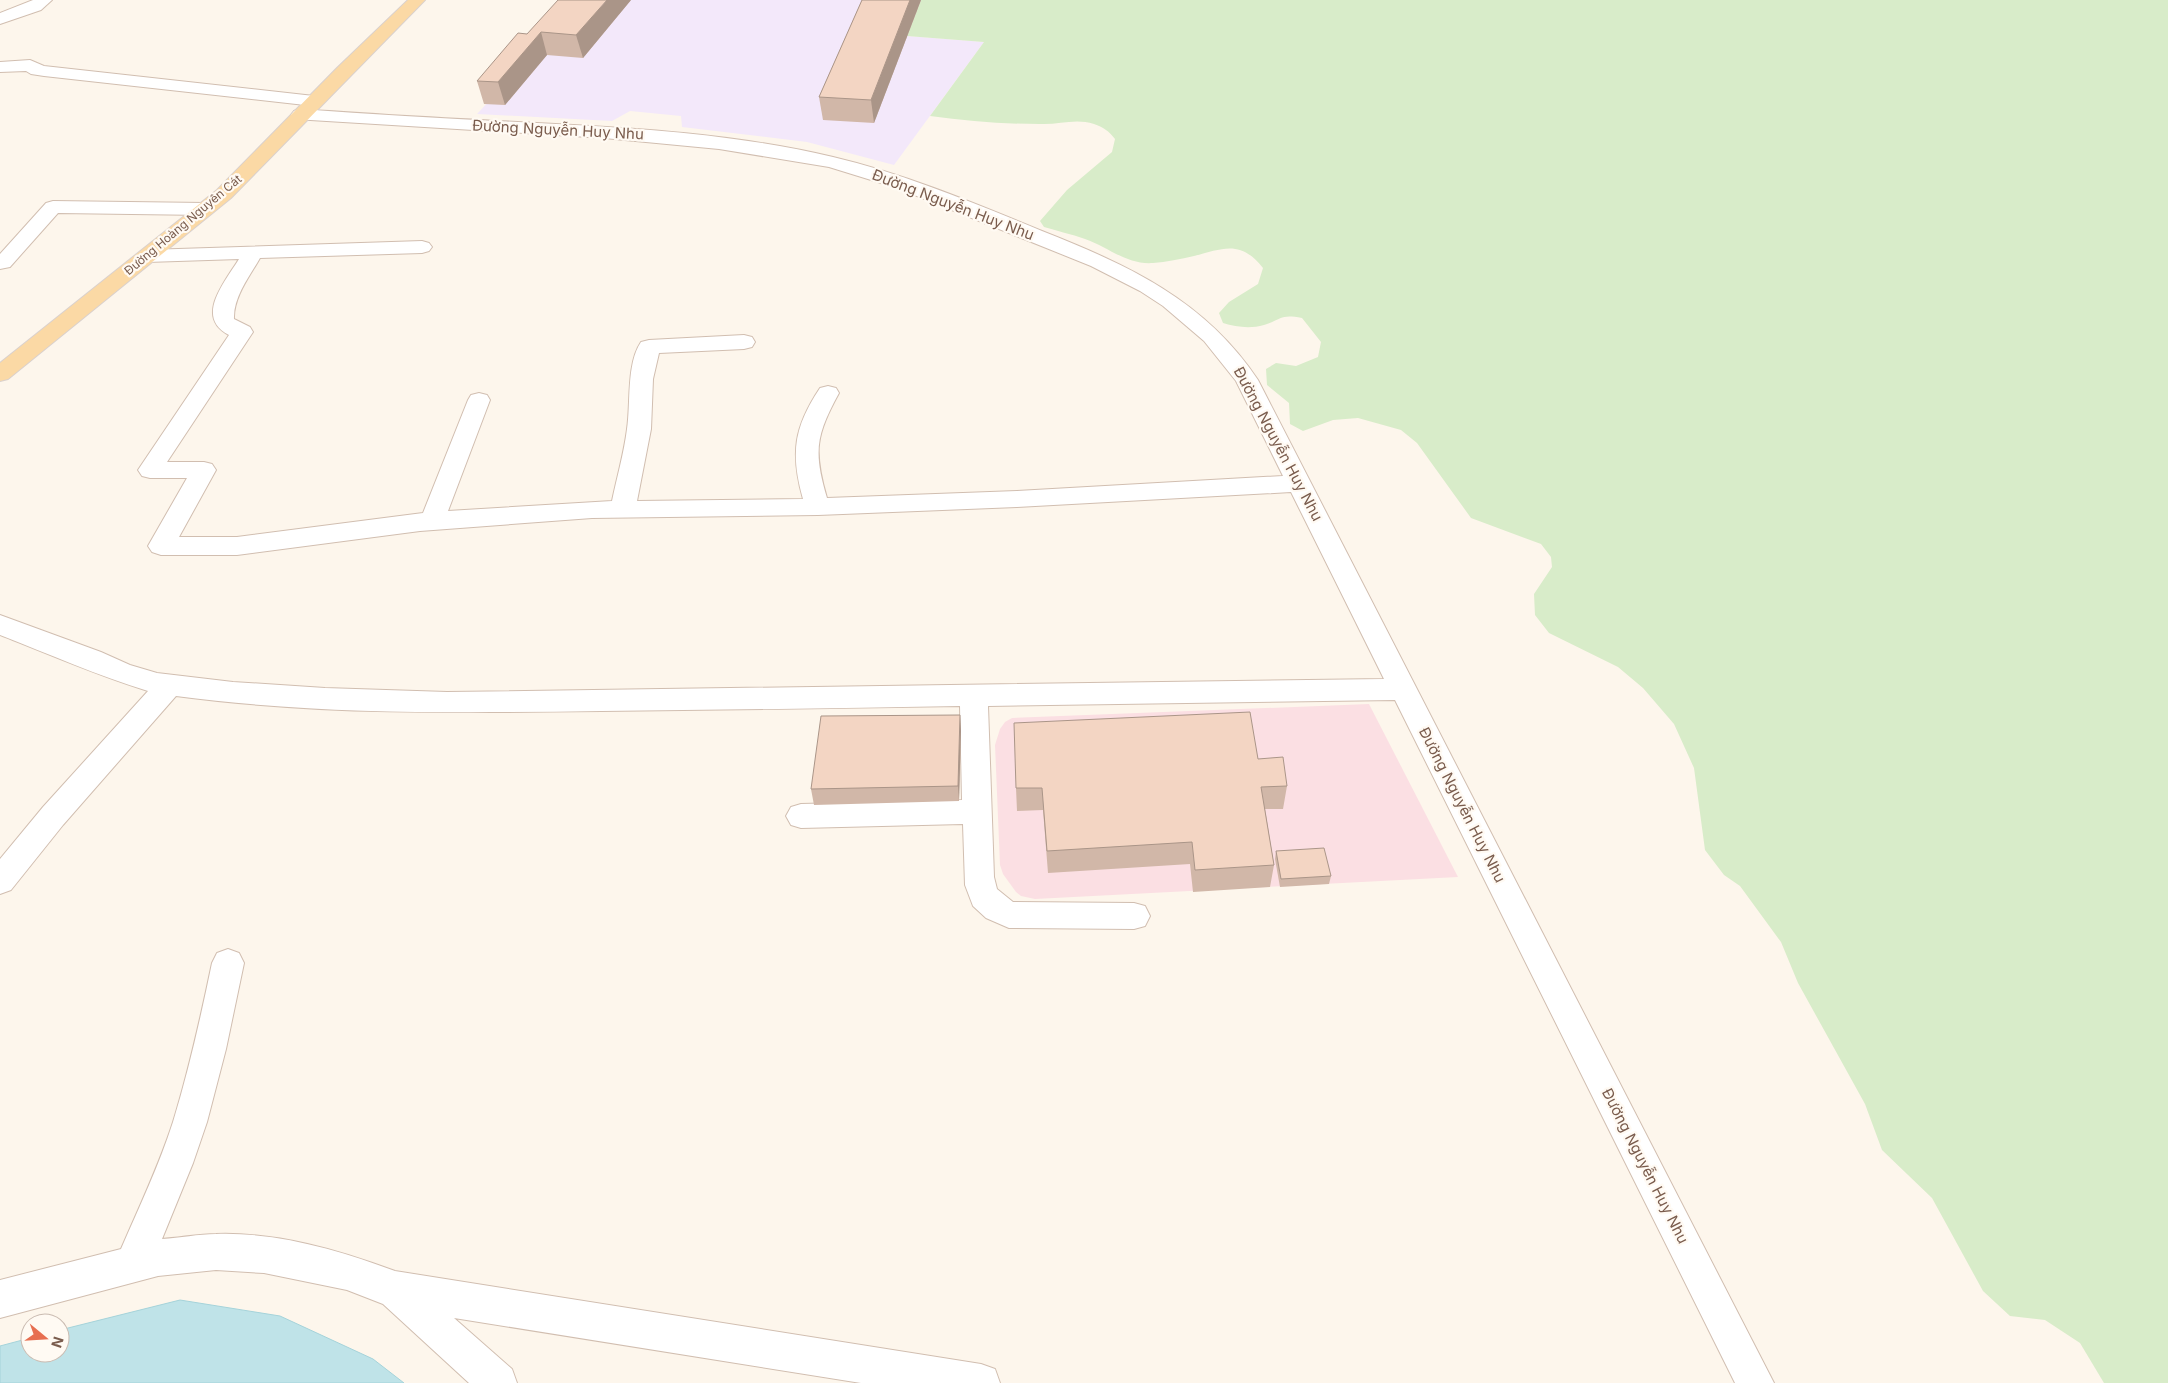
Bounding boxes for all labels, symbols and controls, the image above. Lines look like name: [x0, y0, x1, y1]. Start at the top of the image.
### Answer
street label: Đường Nguyễn Huy Nhu: [472, 116, 644, 143]
street label: Đường Nguyễn Huy Nhu: [870, 165, 1037, 244]
street label: Đường Hoàng Nguyên Cát: [121, 171, 244, 278]
street label: Đường Nguyễn Huy Nhu: [1230, 363, 1327, 524]
street label: Đường Nguyễn Huy Nhu: [1415, 724, 1510, 886]
street label: Đường Nguyễn Huy Nhu: [1598, 1085, 1693, 1247]
north arrow: [20, 1313, 70, 1363]
text: N: [48, 1334, 68, 1350]

